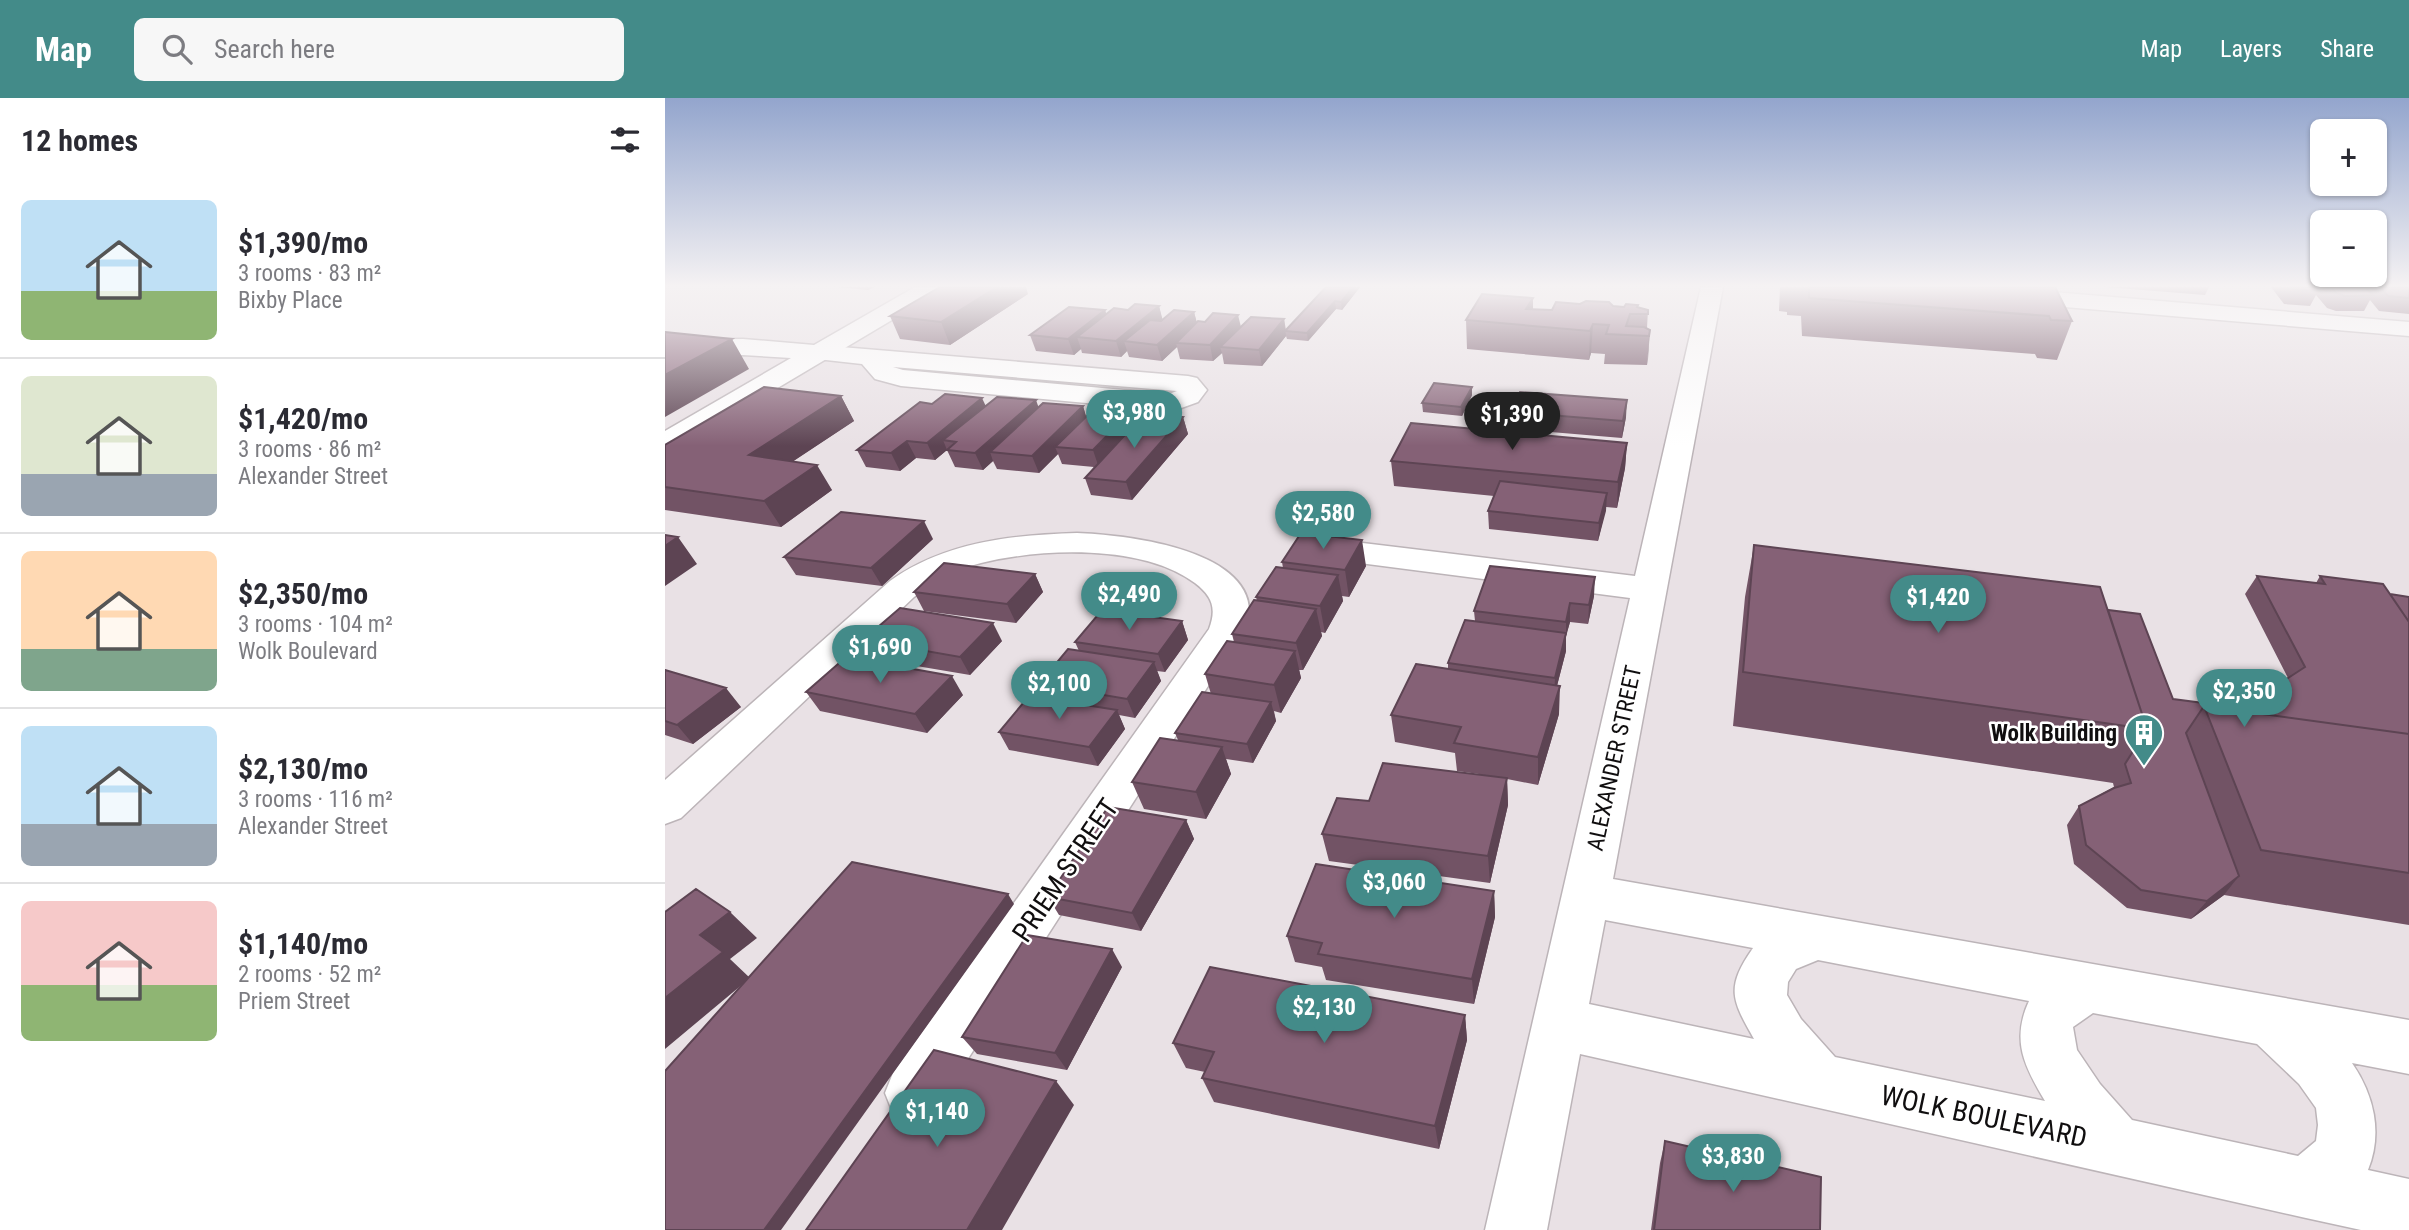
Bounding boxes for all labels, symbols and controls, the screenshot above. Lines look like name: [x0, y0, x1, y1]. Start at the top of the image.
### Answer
search box: [134, 18, 624, 81]
text: Map: [35, 30, 92, 69]
icon: search: [158, 30, 196, 68]
text: Search here: [214, 34, 335, 64]
text: Map: [2141, 35, 2182, 63]
text: Layers: [2220, 35, 2282, 63]
text: Share: [2320, 35, 2374, 63]
map controls: [2310, 119, 2387, 287]
button: +: [2310, 119, 2387, 196]
icon: filters: [606, 121, 644, 159]
text: 12 homes: [21, 123, 138, 158]
button: −: [2310, 210, 2387, 287]
text: $1,390/mo: [238, 225, 368, 260]
icon: home: [77, 228, 161, 312]
text: 3 rooms · 83 m²: [238, 260, 381, 287]
text: Bixby Place: [238, 287, 342, 314]
pin: $3,980: [1077, 390, 1191, 450]
pin: $1,390: [1455, 392, 1569, 452]
text: $3,980: [1102, 399, 1166, 426]
text: $1,420/mo: [238, 401, 368, 436]
text: $1,390: [1480, 401, 1544, 428]
icon: home: [77, 404, 161, 488]
text: 3 rooms · 86 m²: [238, 436, 381, 463]
text: Alexander Street: [238, 463, 388, 490]
pin: $2,580: [1266, 491, 1380, 551]
text: $2,580: [1291, 500, 1355, 527]
pin: $2,490: [1072, 573, 1186, 632]
pin: $1,420: [1881, 575, 1995, 635]
text: $2,350/mo: [238, 576, 368, 611]
icon: home: [77, 579, 161, 663]
text: $2,490: [1097, 581, 1161, 608]
text: $1,420: [1906, 584, 1970, 611]
text: 3 rooms · 104 m²: [238, 611, 393, 638]
pin: $1,690: [823, 626, 937, 685]
text: $1,690: [848, 634, 912, 661]
text: Wolk Boulevard: [238, 638, 378, 665]
pin: $2,100: [1002, 662, 1116, 721]
street label: ALEXANDER STREET: [1582, 663, 1647, 853]
text: $2,100: [1027, 670, 1091, 697]
pin: $2,350: [2187, 670, 2301, 729]
text: $2,350: [2212, 678, 2276, 705]
building icon: Wolk Building: [2123, 712, 2165, 767]
place label: Wolk Building: [1991, 720, 2117, 747]
text: $2,130/mo: [238, 751, 368, 786]
icon: home: [77, 754, 161, 838]
text: 3 rooms · 116 m²: [238, 786, 393, 813]
street label: PRIEM STREET: [1005, 792, 1125, 948]
text: Alexander Street: [238, 813, 388, 840]
pin: $3,060: [1337, 860, 1451, 920]
text: $3,060: [1362, 869, 1426, 896]
text: $1,140/mo: [238, 926, 368, 961]
icon: home: [77, 929, 161, 1013]
text: 2 rooms · 52 m²: [238, 961, 381, 988]
pin: $2,130: [1267, 986, 1381, 1045]
text: Priem Street: [238, 988, 350, 1015]
text: $2,130: [1292, 994, 1356, 1021]
street label: WOLK BOULEVARD: [1878, 1079, 2090, 1154]
pin: $1,140: [880, 1090, 994, 1149]
text: $1,140: [905, 1098, 969, 1125]
pin: $3,830: [1676, 1134, 1790, 1194]
text: $3,830: [1701, 1143, 1765, 1170]

